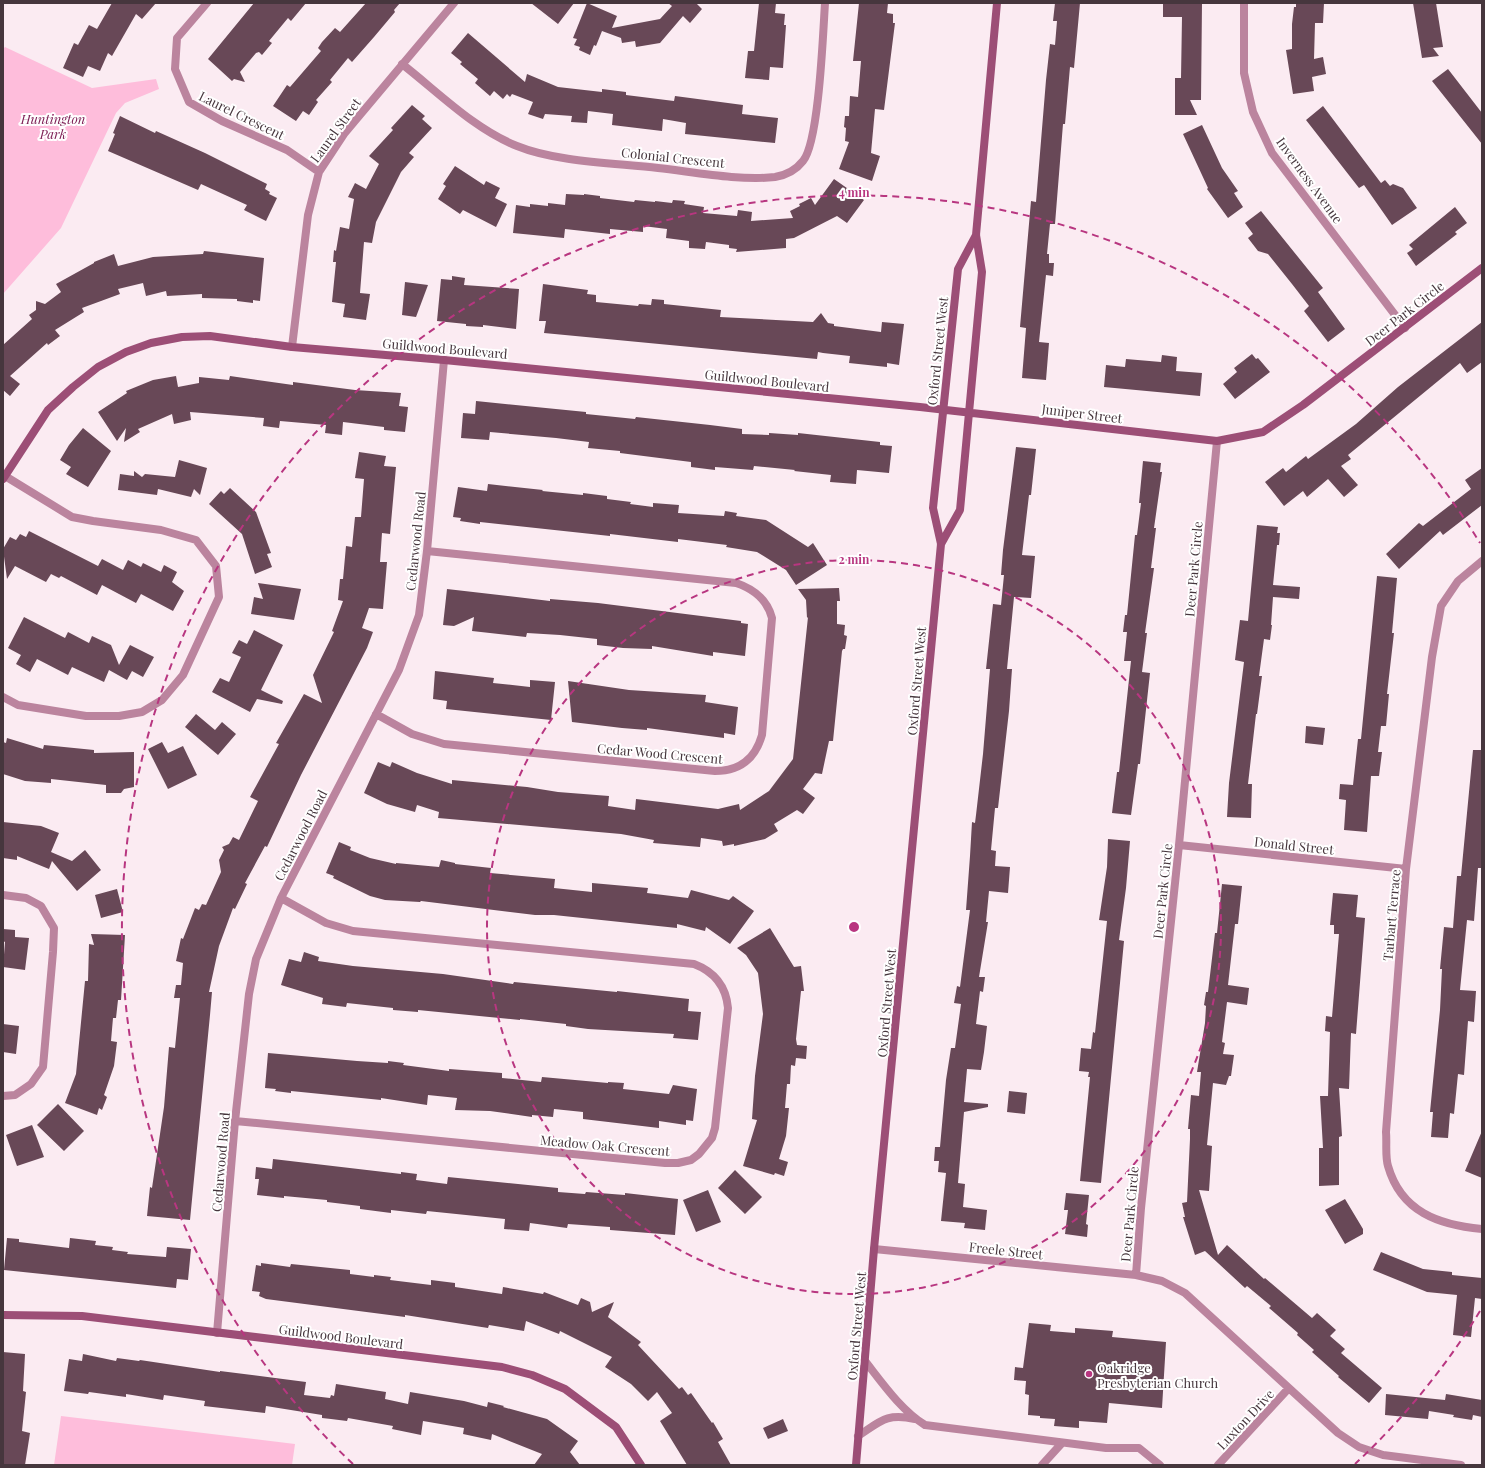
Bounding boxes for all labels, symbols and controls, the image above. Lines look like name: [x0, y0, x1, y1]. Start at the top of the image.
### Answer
street label: Laurel Crescent: [197, 87, 288, 143]
street label: Laurel Street: [306, 94, 364, 166]
park label: Huntington Park: [20, 110, 85, 142]
street label: Inverness Avenue: [1273, 134, 1347, 227]
street label: Colonial Crescent: [621, 143, 726, 171]
text: 4 min: [838, 184, 870, 200]
street label: Deer Park Circle: [1361, 277, 1447, 349]
street label: Oxford Street West: [923, 295, 951, 406]
street label: Guildwood Boulevard: [382, 334, 509, 362]
street label: Guildwood Boulevard: [704, 365, 831, 395]
street label: Juniper Street: [1040, 400, 1124, 426]
street label: Cedarwood Road: [401, 490, 429, 592]
street label: Deer Park Circle: [1180, 520, 1206, 617]
text: 2 min: [839, 551, 870, 567]
street label: Oxford Street West: [903, 626, 929, 736]
street label: Cedar Wood Crescent: [597, 739, 724, 767]
street label: Cedarwood Road: [270, 786, 330, 883]
street label: Donald Street: [1253, 832, 1335, 858]
street label: Deer Park Circle: [1149, 842, 1176, 940]
street label: Tarbart Terrace: [1379, 868, 1404, 961]
centre of rings: [847, 920, 861, 934]
street label: Oxford Street West: [873, 948, 899, 1058]
street label: Cedarwood Road: [207, 1111, 233, 1212]
street label: Meadow Oak Crescent: [539, 1131, 671, 1159]
street label: Deer Park Circle: [1116, 1165, 1142, 1262]
street label: Freele Street: [968, 1238, 1044, 1262]
street label: Oxford Street West: [843, 1271, 869, 1381]
street label: Guildwood Boulevard: [278, 1320, 405, 1352]
place label: Oakridge Presbyterian Church: [1097, 1359, 1219, 1391]
marker: Oakridge Presbyterian Church: [1084, 1369, 1094, 1379]
street label: Luxton Drive: [1213, 1385, 1278, 1453]

